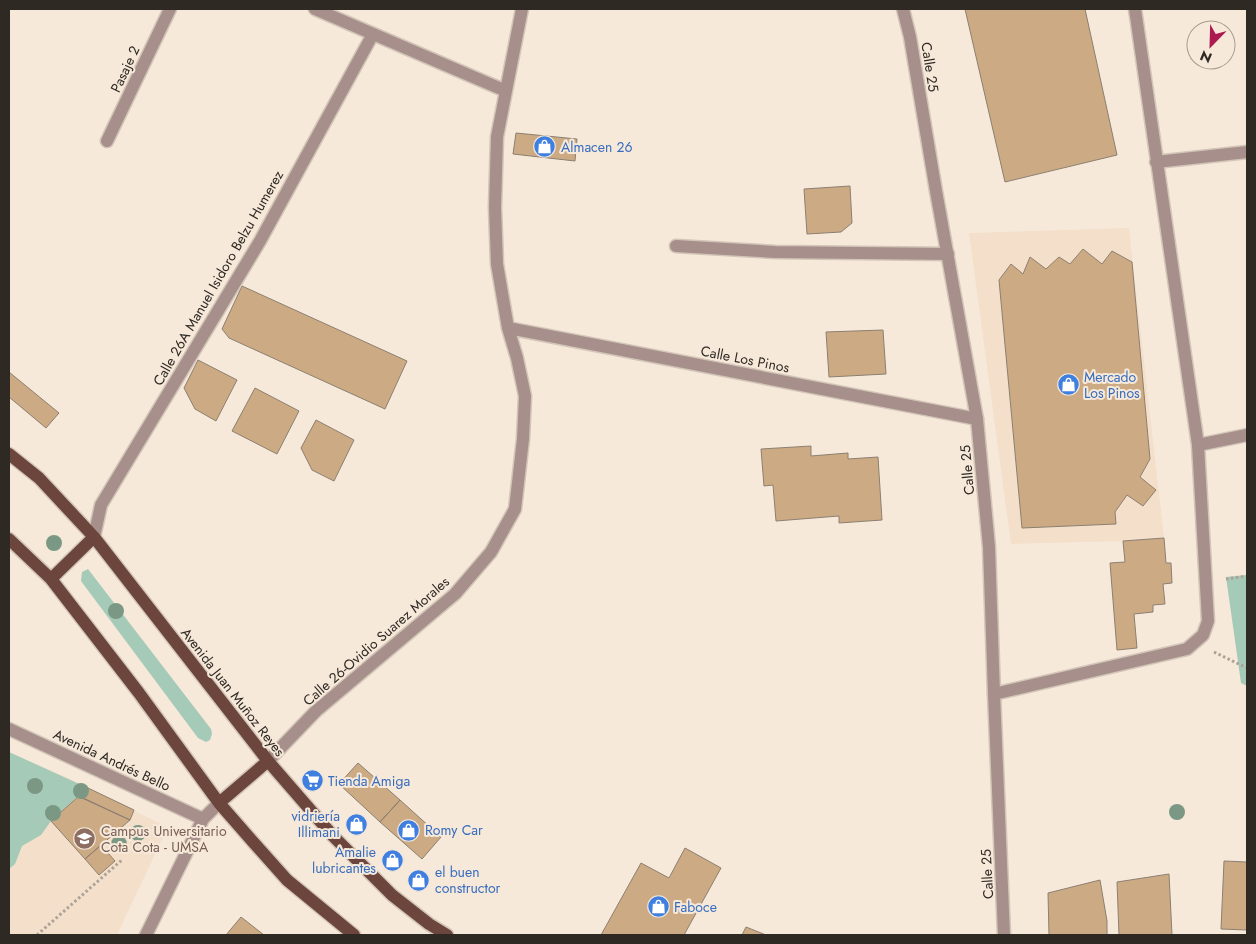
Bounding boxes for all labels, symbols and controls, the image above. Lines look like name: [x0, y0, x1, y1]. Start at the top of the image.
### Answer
north arrow: [1186, 20, 1236, 70]
street label: Calle 25: [916, 41, 944, 93]
street label: Pasaje 2: [106, 42, 144, 96]
text: N: [1197, 46, 1215, 68]
shop icon: Almacen 26: [533, 135, 557, 159]
place label: Almacen 26: [561, 137, 633, 157]
street label: Calle 26A Manuel Isidoro Belzu Humerez: [148, 166, 288, 389]
street label: Calle Los Pinos: [699, 341, 791, 377]
place label: Mercado Los Pinos: [1084, 367, 1140, 403]
shop icon: Mercado Los Pinos: [1056, 373, 1080, 397]
street label: Calle 25: [955, 444, 979, 496]
street label: Calle 26-Ovidio Suarez Morales: [298, 571, 454, 710]
street label: Avenida Juan Muñoz Reyes: [176, 623, 290, 761]
street label: Avenida Andrés Bello: [50, 724, 174, 796]
supermarket icon: Tienda Amiga: [300, 769, 324, 793]
place label: Tienda Amiga: [328, 771, 410, 791]
place label: vidriería Illimani: [291, 806, 340, 842]
shop icon: vidriería Illimani: [344, 812, 368, 836]
shop icon: Romy Car: [397, 818, 421, 842]
place label: Romy Car: [425, 820, 483, 840]
place label: Campus Universitario Cota Cota - UMSA: [101, 821, 227, 857]
school or university icon: Campus Universitario Cota Cota - UMSA: [73, 827, 97, 851]
place label: Amalie lubricantes: [312, 842, 376, 878]
shop icon: Amalie lubricantes: [380, 848, 404, 872]
street label: Calle 25: [976, 848, 998, 900]
place label: el buen constructor: [435, 862, 501, 898]
shop icon: el buen constructor: [407, 868, 431, 892]
shop icon: Faboce: [646, 895, 670, 919]
place label: Faboce: [674, 897, 717, 917]

